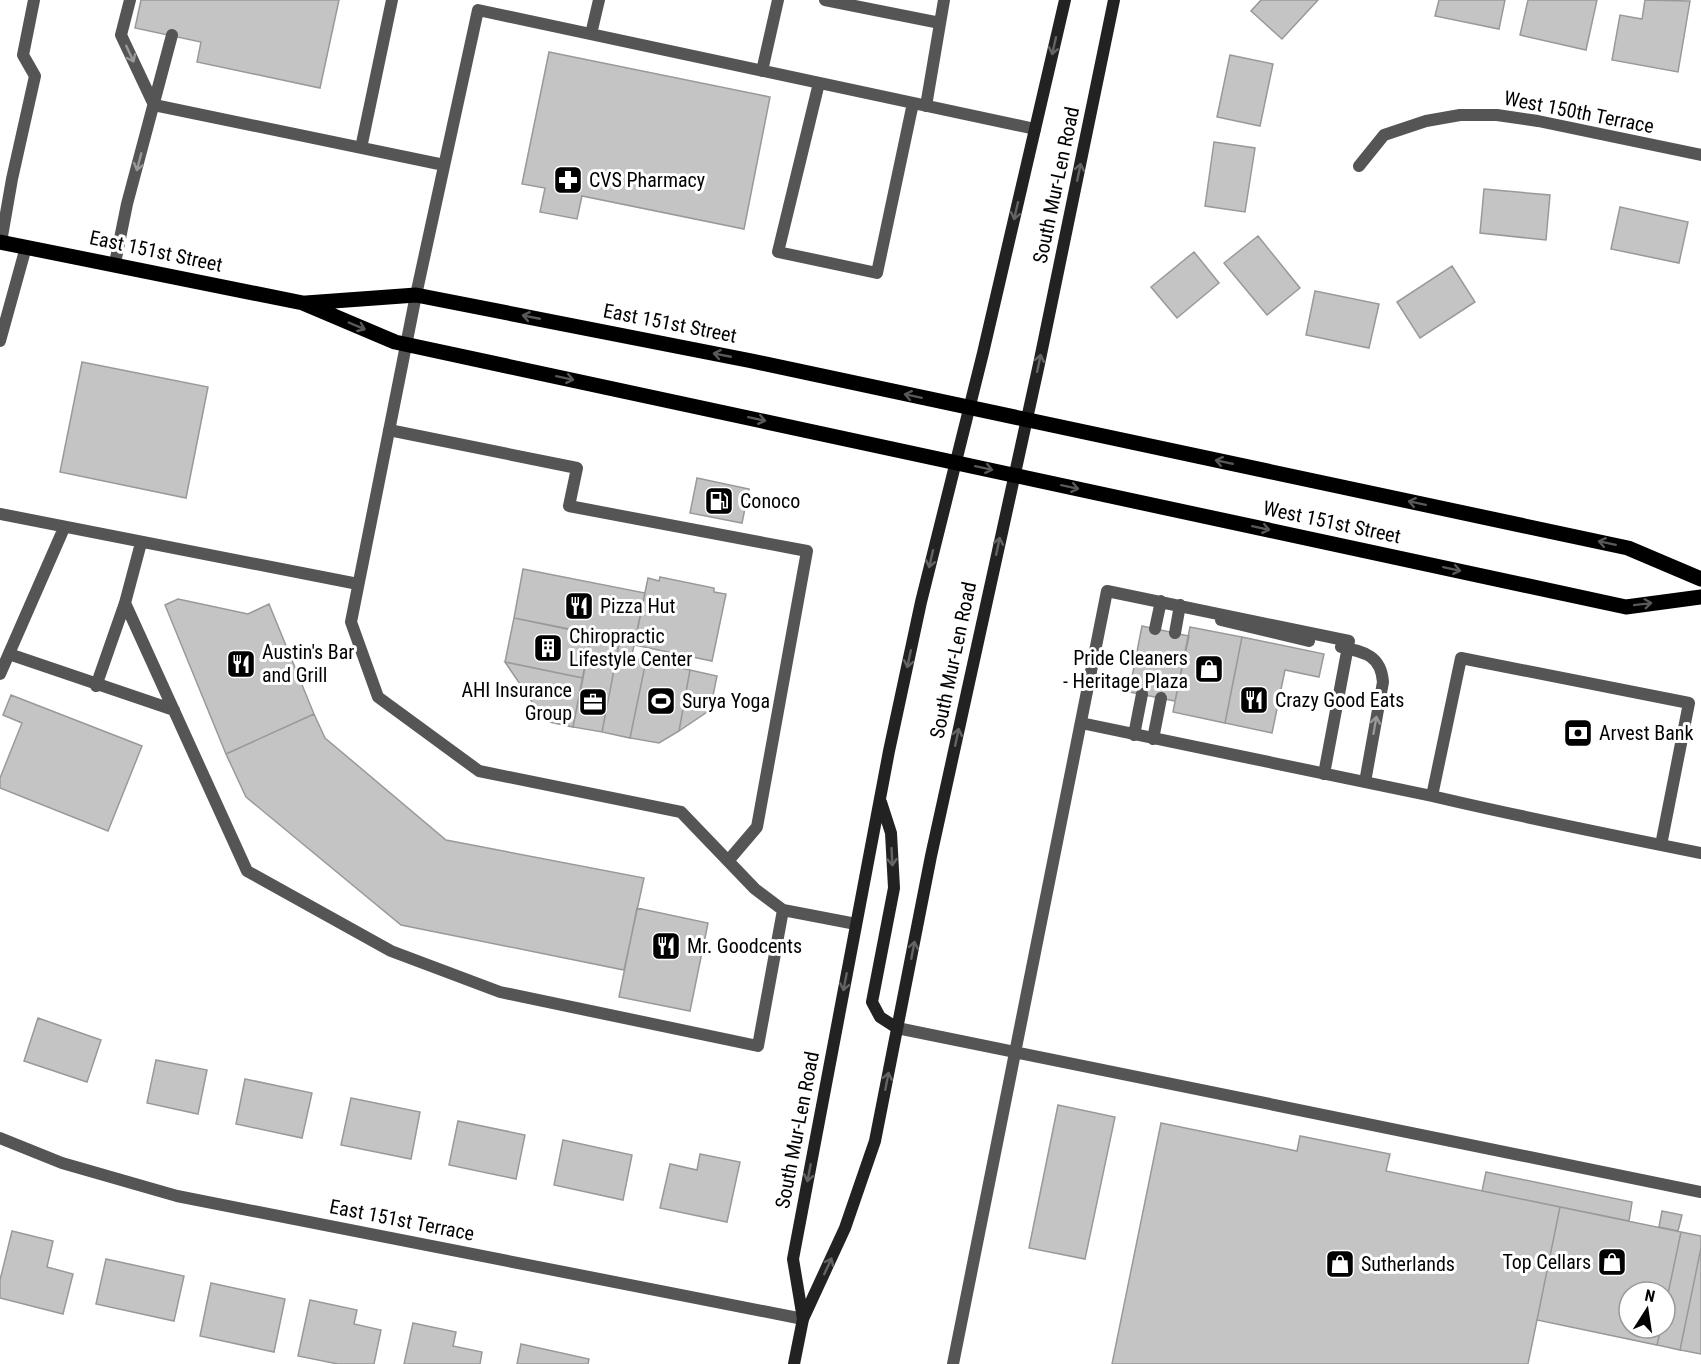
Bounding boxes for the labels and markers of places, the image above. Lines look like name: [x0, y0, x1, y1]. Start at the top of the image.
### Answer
pharmacy icon: CVS Pharmacy: [552, 164, 584, 196]
place label: CVS Pharmacy: [589, 168, 705, 192]
fuel station icon: Conoco: [703, 485, 735, 517]
place label: Conoco: [740, 489, 800, 513]
restaurant icon: Pizza Hut: [563, 590, 595, 622]
place label: Pizza Hut: [600, 594, 675, 618]
place label: Chiropractic Lifestyle Center: [569, 624, 692, 671]
building icon: Chiropractic Lifestyle Center: [532, 632, 564, 664]
place label: Austin's Bar and Grill: [262, 640, 354, 687]
place label: Pride Cleaners - Heritage Plaza: [1063, 646, 1188, 693]
restaurant icon: Austin's Bar and Grill: [225, 648, 257, 680]
shop icon: Pride Cleaners - Heritage Plaza: [1193, 653, 1225, 685]
place label: AHI Insurance Group: [461, 678, 572, 725]
restaurant icon: Crazy Good Eats: [1238, 684, 1270, 716]
sports icon: Surya Yoga: [645, 685, 677, 717]
office icon: AHI Insurance Group: [577, 686, 609, 718]
place label: Crazy Good Eats: [1275, 688, 1404, 712]
place label: Surya Yoga: [682, 689, 770, 713]
bank icon: Arvest Bank: [1562, 717, 1594, 749]
place label: Arvest Bank: [1599, 721, 1693, 745]
restaurant icon: Mr. Goodcents: [650, 930, 682, 962]
place label: Mr. Goodcents: [687, 934, 802, 958]
shop icon: Top Cellars: [1596, 1246, 1628, 1278]
shop icon: Sutherlands: [1324, 1248, 1356, 1280]
place label: Top Cellars: [1502, 1250, 1591, 1274]
place label: Sutherlands: [1361, 1252, 1455, 1276]

